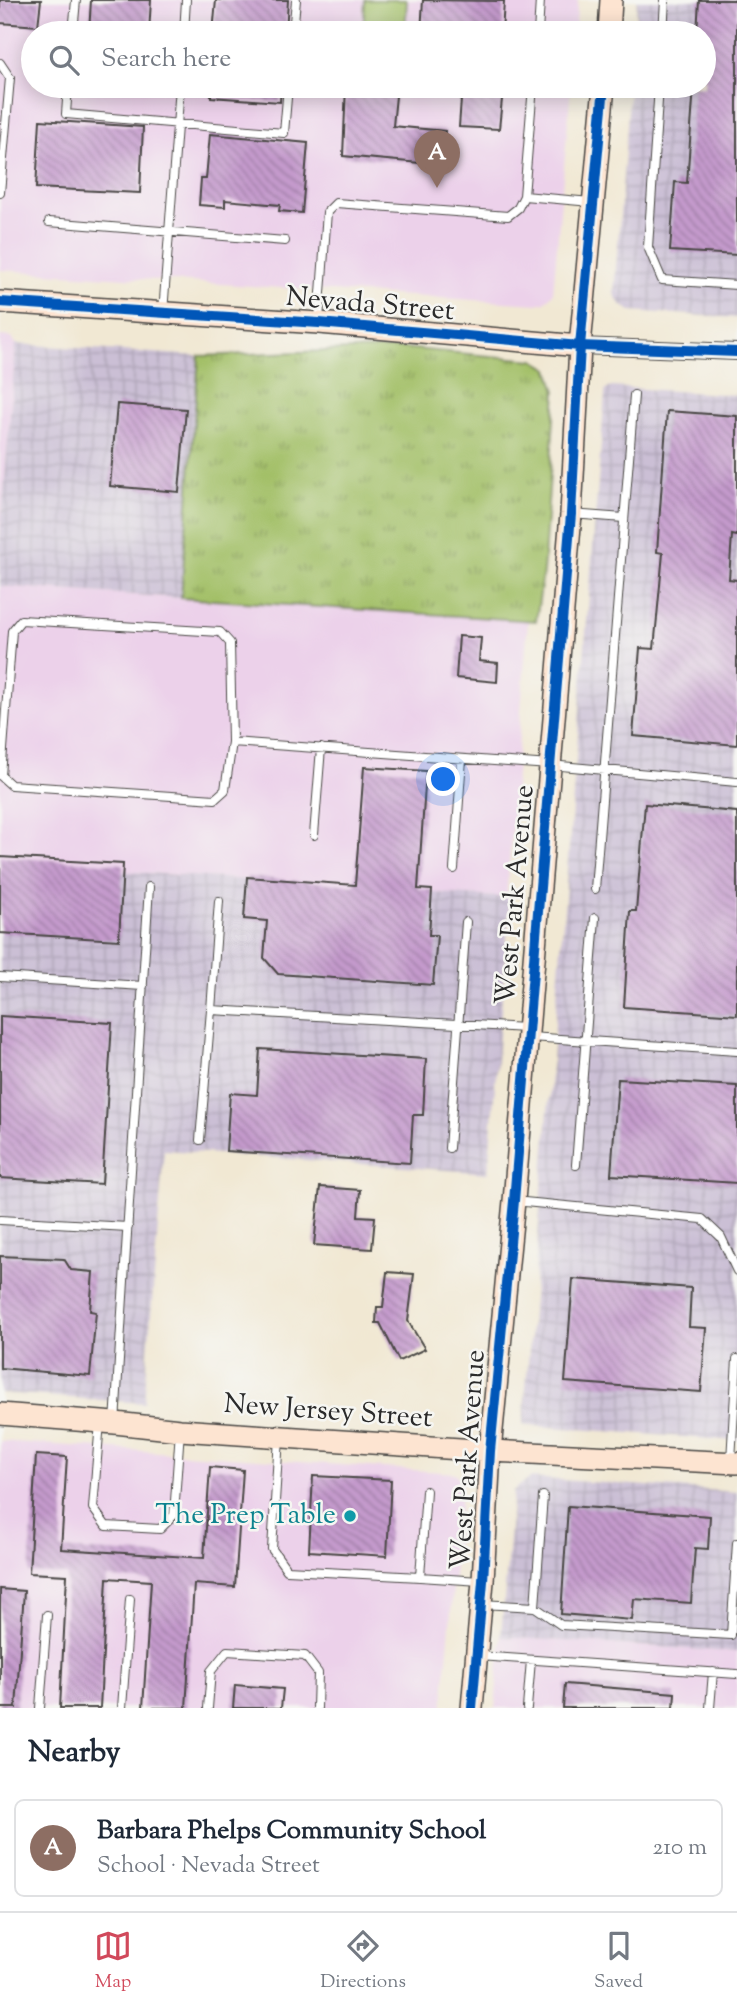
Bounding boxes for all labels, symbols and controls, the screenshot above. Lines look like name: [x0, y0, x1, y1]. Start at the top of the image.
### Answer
search box: [21, 21, 716, 98]
icon: search: [45, 41, 83, 79]
text: Search here: [101, 41, 231, 78]
pin: A: [414, 130, 460, 188]
street label: Nevada Street: [284, 278, 456, 332]
your location: [426, 762, 460, 796]
street label: West Park Avenue: [486, 783, 546, 1007]
street label: West Park Avenue: [441, 1348, 497, 1572]
street label: New Jersey Street: [222, 1385, 434, 1439]
place label: The Prep Table: [155, 1496, 336, 1536]
marker: The Prep Table: [342, 1508, 358, 1524]
text: Nearby: [28, 1732, 120, 1775]
text: Barbara Phelps Community School: [97, 1813, 486, 1850]
text: A: [44, 1832, 62, 1865]
text: 210 m: [653, 1832, 707, 1865]
text: School · Nevada Street: [97, 1850, 320, 1883]
tab: Map: [94, 1927, 132, 1996]
tab: Directions: [320, 1927, 406, 1996]
tab: Saved: [594, 1927, 643, 1996]

